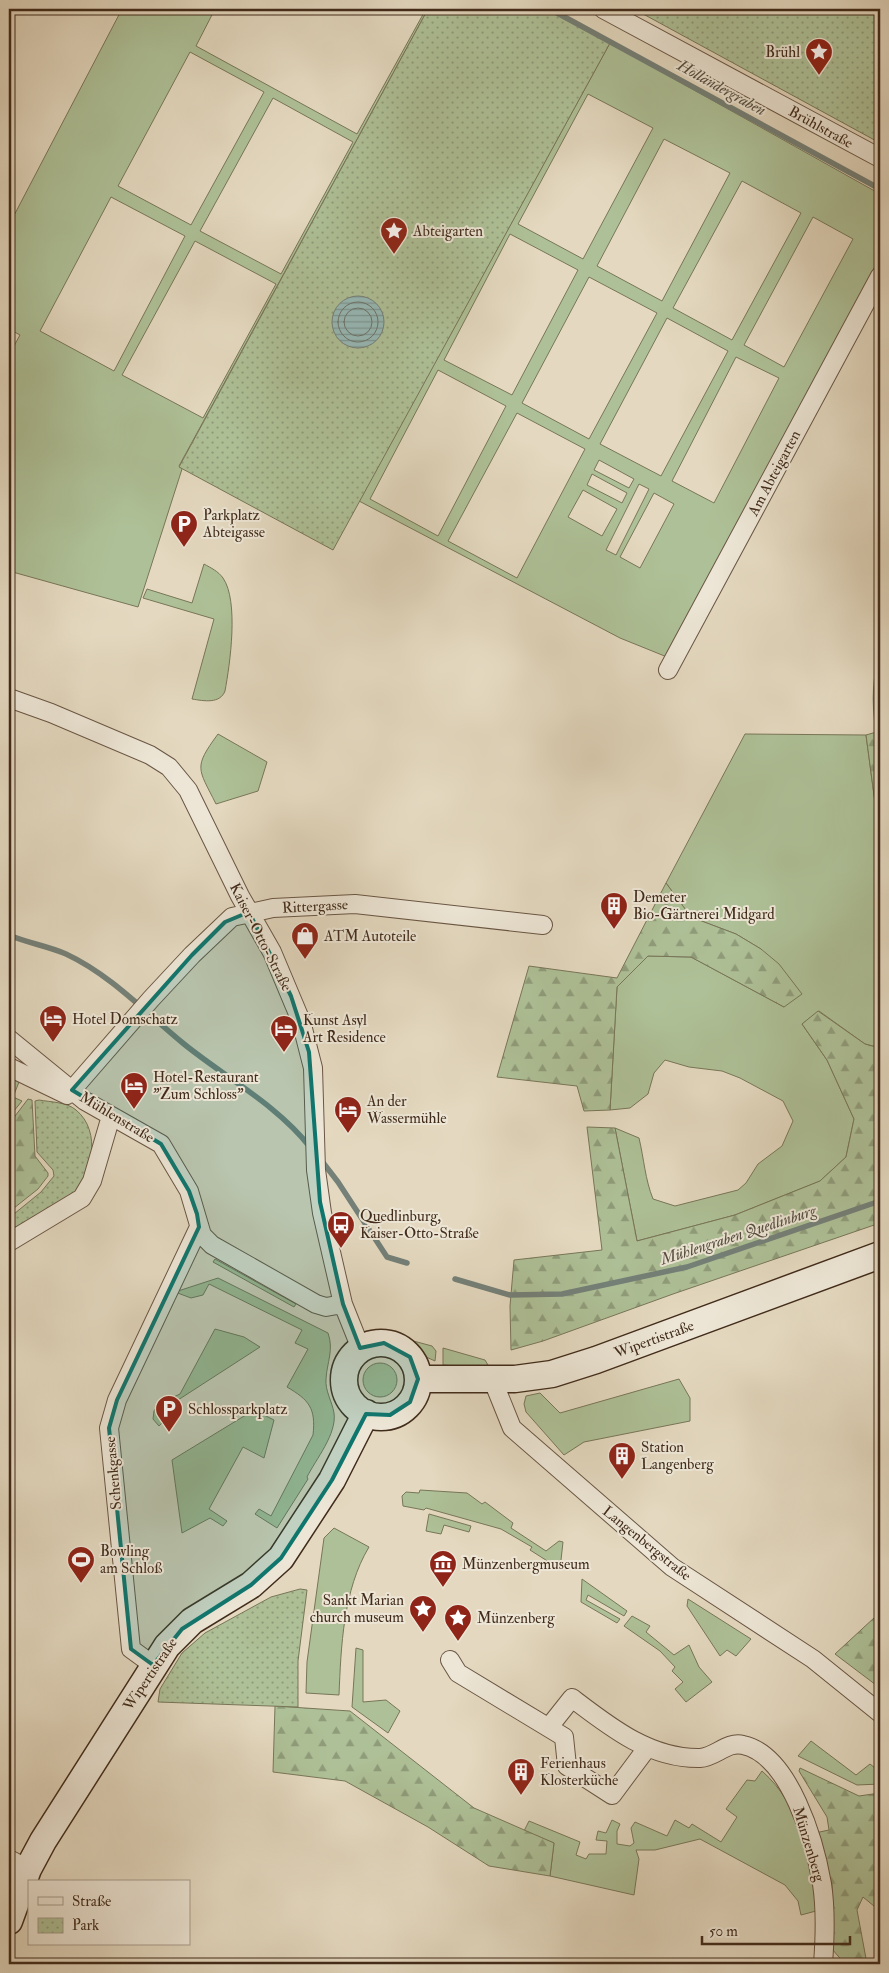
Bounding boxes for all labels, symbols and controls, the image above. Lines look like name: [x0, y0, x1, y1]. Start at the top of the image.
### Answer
place icon: Brühl: [804, 37, 834, 76]
place label: Brühl: [765, 43, 800, 62]
water label: Holländergraben: [673, 55, 769, 120]
street label: Brühlstraße: [785, 102, 856, 153]
place icon: Abteigarten: [379, 216, 409, 255]
place label: Abteigarten: [412, 222, 483, 241]
street label: Am Abteigarten: [743, 427, 805, 520]
place label: Parkplatz Abteigasse: [202, 506, 265, 542]
parking icon: Parkplatz Abteigasse: [169, 509, 199, 548]
street label: Kaiser-Otto-Straße: [225, 880, 296, 994]
place label: Demeter Bio-Gärtnerei Midgard: [633, 888, 775, 924]
building icon: Demeter Bio-Gärtnerei Midgard: [599, 891, 629, 930]
street label: Rittergasse: [281, 895, 349, 918]
shop icon: ATM Autoteile: [290, 921, 320, 960]
place label: ATM Autoteile: [323, 927, 416, 946]
hotel icon: Hotel Domschatz: [38, 1004, 68, 1043]
place label: Hotel Domschatz: [72, 1010, 178, 1029]
place label: Kunst Asyl Art Residence: [302, 1011, 386, 1047]
hotel icon: Kunst Asyl Art Residence: [269, 1014, 299, 1053]
place label: Hotel-Restaurant "Zum Schloss": [153, 1068, 259, 1104]
hotel icon: Hotel-Restaurant "Zum Schloss": [119, 1071, 149, 1110]
street label: Mühlenstraße: [76, 1088, 158, 1147]
place label: An der Wassermühle: [366, 1092, 446, 1128]
hotel icon: An der Wassermühle: [333, 1095, 363, 1134]
water label: Mühlengraben Quedlinburg: [657, 1200, 820, 1270]
place label: Quedlinburg, Kaiser-Otto-Straße: [360, 1207, 479, 1243]
bus stop icon: Quedlinburg, Kaiser-Otto-Straße: [326, 1210, 356, 1249]
street label: Wipertistraße: [611, 1316, 697, 1364]
parking icon: Schlossparkplatz: [154, 1394, 184, 1433]
place label: Schlossparkplatz: [188, 1400, 288, 1420]
street label: Schenkgasse: [101, 1436, 126, 1510]
place label: Station Langenberg: [641, 1438, 714, 1474]
building icon: Station Langenberg: [607, 1441, 637, 1480]
street label: Langenbergstraße: [598, 1502, 695, 1585]
place label: Bowling am Schloß: [100, 1542, 162, 1578]
sports icon: Bowling am Schloß: [66, 1545, 96, 1584]
museum icon: Münzenbergmuseum: [428, 1549, 458, 1588]
place label: Münzenbergmuseum: [462, 1555, 590, 1574]
place label: Sankt Marian church museum: [310, 1591, 404, 1627]
place icon: Sankt Marian church museum: [408, 1594, 438, 1633]
place icon: Münzenberg: [443, 1603, 473, 1642]
place label: Münzenberg: [477, 1609, 555, 1628]
street label: Wipertistraße: [119, 1634, 183, 1716]
place label: Ferienhaus Klosterküche: [540, 1754, 618, 1790]
building icon: Ferienhaus Klosterküche: [506, 1757, 536, 1796]
street label: Münzenberg: [788, 1804, 829, 1885]
legend: [28, 1880, 190, 1946]
text: Straße: [72, 1892, 111, 1911]
scale bar: [702, 1913, 849, 1945]
text: Park: [72, 1916, 99, 1935]
text: 50 m: [709, 1922, 738, 1941]

